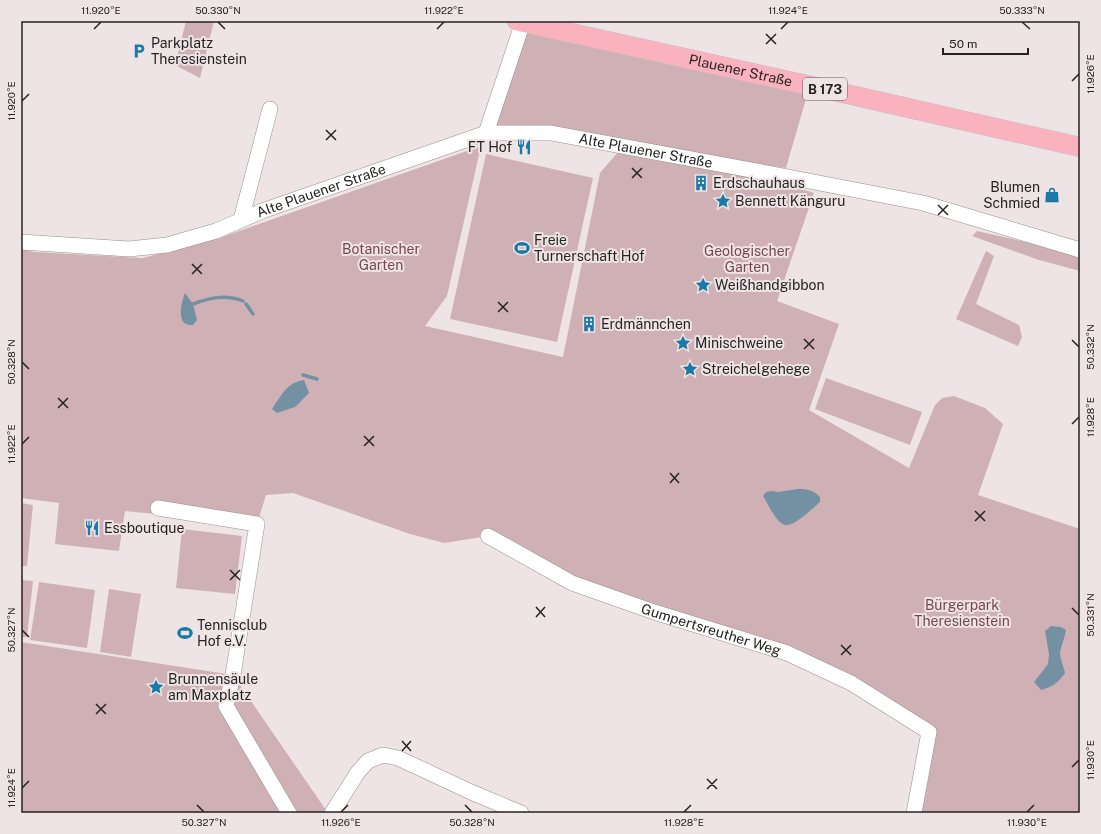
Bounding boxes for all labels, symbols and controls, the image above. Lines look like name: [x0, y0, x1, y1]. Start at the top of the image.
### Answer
text: 11.920°E: [81, 4, 121, 16]
text: 50.330°N: [195, 4, 241, 16]
text: 11.922°E: [424, 4, 464, 16]
text: 11.924°E: [768, 4, 808, 16]
text: 50.333°N: [999, 4, 1045, 16]
scale bar: [943, 30, 1028, 56]
place label: Parkplatz Theresienstein: [151, 35, 247, 67]
text: 50 m: [949, 37, 977, 51]
parking icon: Parkplatz Theresienstein: [130, 42, 148, 60]
street label: Plauener Straße: [687, 51, 794, 90]
text: 11.926°E: [1084, 54, 1096, 94]
road number: B 173: [803, 78, 847, 100]
text: 11.920°E: [5, 81, 17, 121]
street label: Alte Plauener Straße: [577, 130, 714, 171]
restaurant icon: FT Hof: [515, 138, 533, 156]
place label: FT Hof: [468, 139, 512, 155]
street label: Alte Plauener Straße: [254, 161, 388, 221]
building icon: Erdschauhaus: [692, 174, 710, 192]
place label: Erdschauhaus: [713, 175, 805, 191]
place label: Blumen Schmied: [983, 179, 1040, 211]
shop icon: Blumen Schmied: [1043, 186, 1061, 204]
place icon: Bennett Känguru: [714, 192, 732, 210]
place label: Bennett Känguru: [735, 193, 845, 209]
place label: Freie Turnerschaft Hof: [534, 232, 645, 264]
sports icon: Freie Turnerschaft Hof: [513, 239, 531, 257]
park label: Botanischer Garten: [342, 241, 420, 273]
park label: Geologischer Garten: [704, 243, 790, 275]
place icon: Weißhandgibbon: [694, 276, 712, 294]
place label: Weißhandgibbon: [715, 277, 825, 293]
building icon: Erdmännchen: [580, 315, 598, 333]
place label: Erdmännchen: [601, 316, 691, 332]
text: 50.332°N: [1084, 324, 1096, 370]
place icon: Minischweine: [674, 334, 692, 352]
place label: Minischweine: [695, 335, 783, 351]
text: 50.328°N: [5, 339, 17, 385]
place icon: Streichelgehege: [681, 360, 699, 378]
place label: Streichelgehege: [702, 361, 810, 377]
text: 11.928°E: [1084, 397, 1096, 437]
text: 11.922°E: [5, 424, 17, 464]
restaurant icon: Essboutique: [83, 519, 101, 537]
place label: Essboutique: [104, 520, 184, 536]
text: 50.331°N: [1084, 593, 1096, 637]
park label: Bürgerpark Theresienstein: [914, 597, 1010, 629]
street label: Gumpertsreuther Weg: [639, 600, 783, 659]
text: 50.327°N: [5, 607, 17, 653]
place label: Tennisclub Hof e.V.: [197, 617, 267, 649]
sports icon: Tennisclub Hof e.V.: [176, 624, 194, 642]
place label: Brunnensäule am Maxplatz: [168, 671, 258, 703]
place icon: Brunnensäule am Maxplatz: [147, 678, 165, 696]
text: 11.930°E: [1084, 740, 1096, 780]
text: 11.924°E: [5, 768, 17, 808]
text: 50.327°N: [181, 816, 227, 828]
text: 11.926°E: [321, 816, 361, 828]
text: 50.328°N: [449, 816, 495, 828]
text: 11.928°E: [664, 816, 704, 828]
text: 11.930°E: [1007, 816, 1047, 828]

